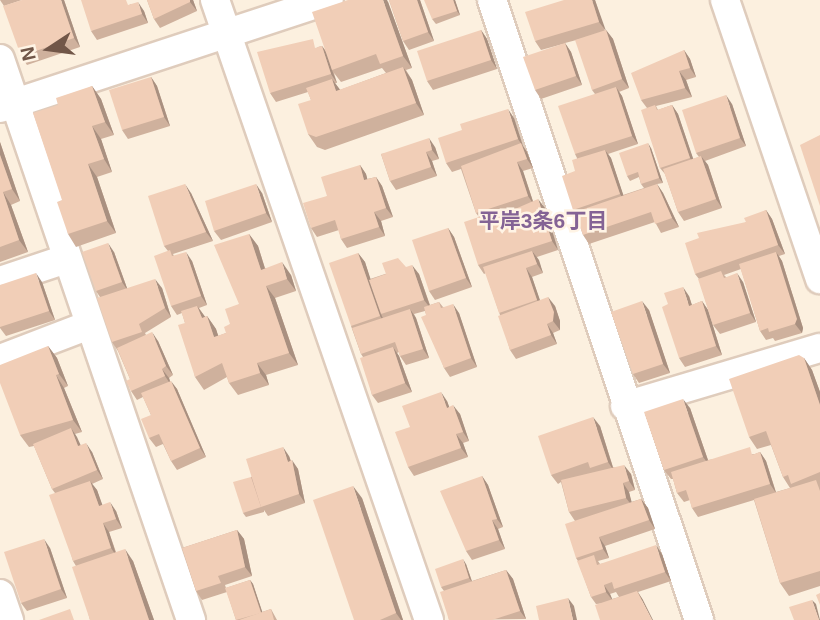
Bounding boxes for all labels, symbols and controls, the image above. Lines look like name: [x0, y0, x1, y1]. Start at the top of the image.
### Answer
north arrow: [14, 14, 84, 84]
text: N: [16, 45, 40, 63]
district label: 平岸3条6丁目: [479, 208, 607, 234]

